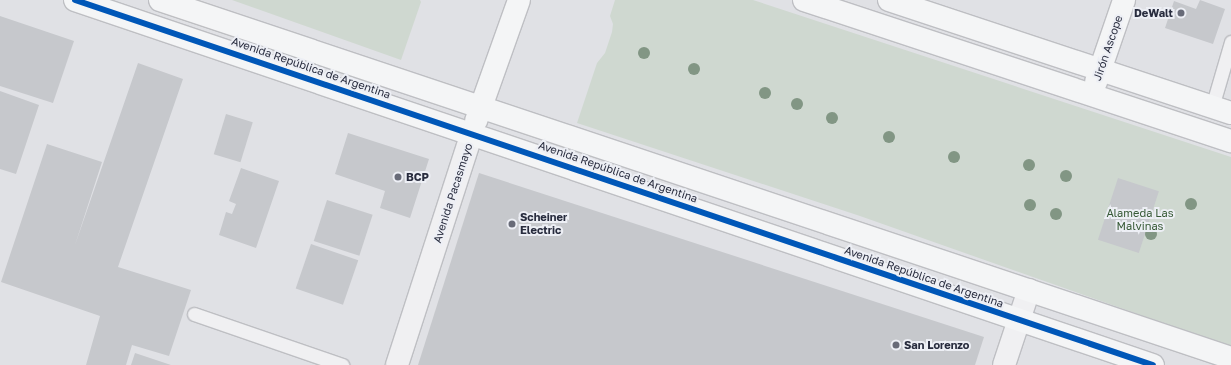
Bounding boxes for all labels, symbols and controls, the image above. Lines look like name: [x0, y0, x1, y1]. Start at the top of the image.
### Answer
place label: DeWalt: [1134, 6, 1173, 20]
marker: DeWalt: [1176, 8, 1186, 18]
street label: Jirón Ascope: [1091, 14, 1125, 82]
street label: Avenida República de Argentina: [230, 35, 392, 101]
street label: Avenida República de Argentina: [537, 139, 699, 205]
street label: Avenida Pacasmayo: [431, 141, 475, 245]
place label: BCP: [406, 170, 429, 184]
marker: BCP: [393, 172, 403, 182]
park label: Alameda Las Malvinas: [1106, 207, 1174, 233]
place label: Scheiner Electric: [520, 211, 567, 237]
marker: Scheiner Electric: [507, 219, 517, 229]
street label: Avenida República de Argentina: [843, 244, 1005, 310]
place label: San Lorenzo: [904, 338, 969, 352]
marker: San Lorenzo: [891, 340, 901, 350]

